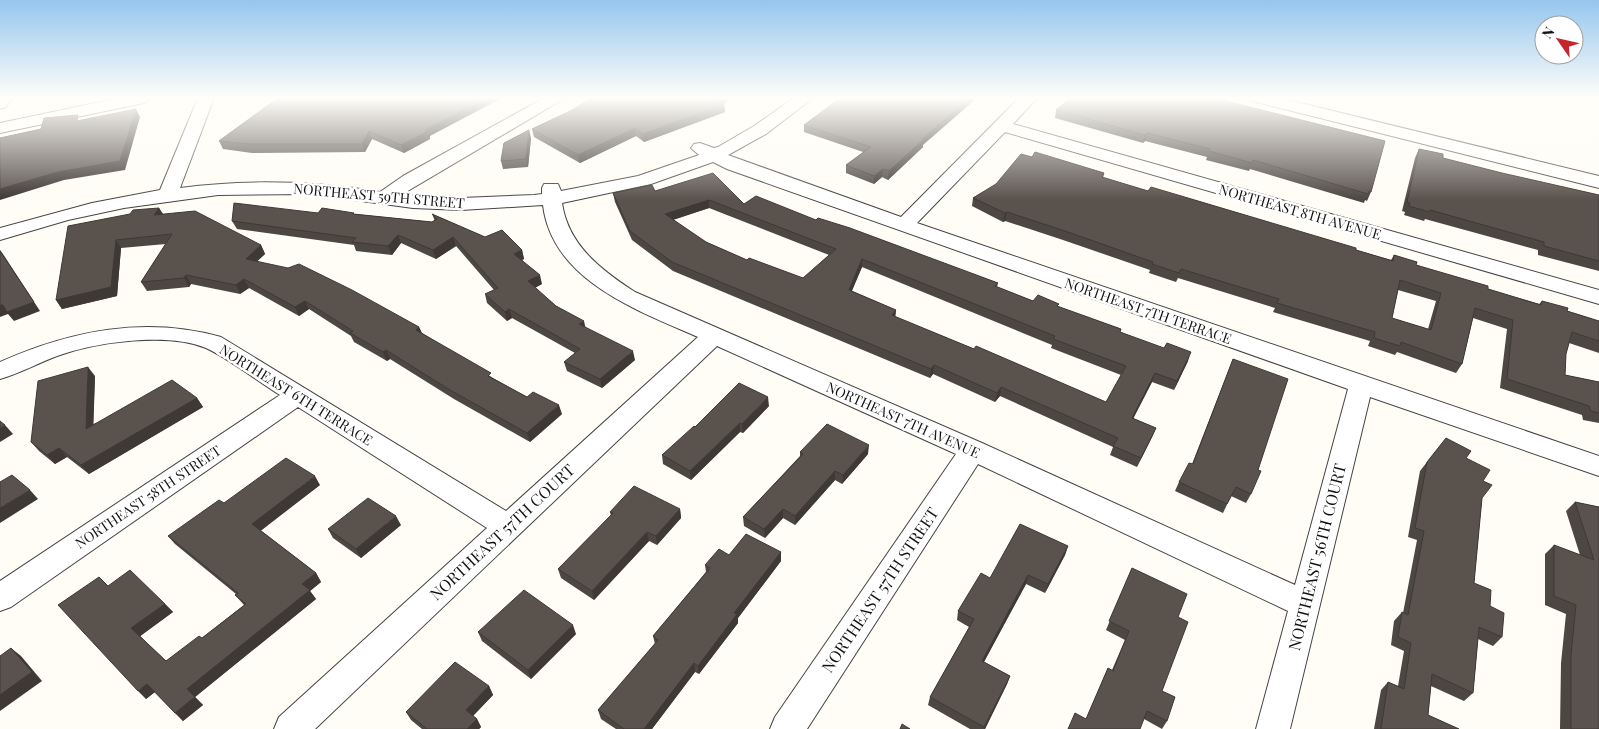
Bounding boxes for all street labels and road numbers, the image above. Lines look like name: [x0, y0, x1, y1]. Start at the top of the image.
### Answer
street label: NORTHEAST 59TH STREET: [293, 179, 466, 212]
street label: NORTHEAST 8TH AVENUE: [1217, 179, 1384, 244]
street label: NORTHEAST 7TH TERRACE: [1062, 273, 1234, 348]
street label: NORTHEAST 6TH TERRACE: [216, 340, 376, 450]
street label: NORTHEAST 7TH AVENUE: [823, 377, 983, 462]
street label: NORTHEAST 58TH STREET: [71, 440, 225, 553]
street label: NORTHEAST 57TH COURT: [425, 459, 578, 604]
street label: NORTHEAST 56TH COURT: [1283, 461, 1350, 653]
street label: NORTHEAST 57TH STREET: [816, 503, 943, 676]

